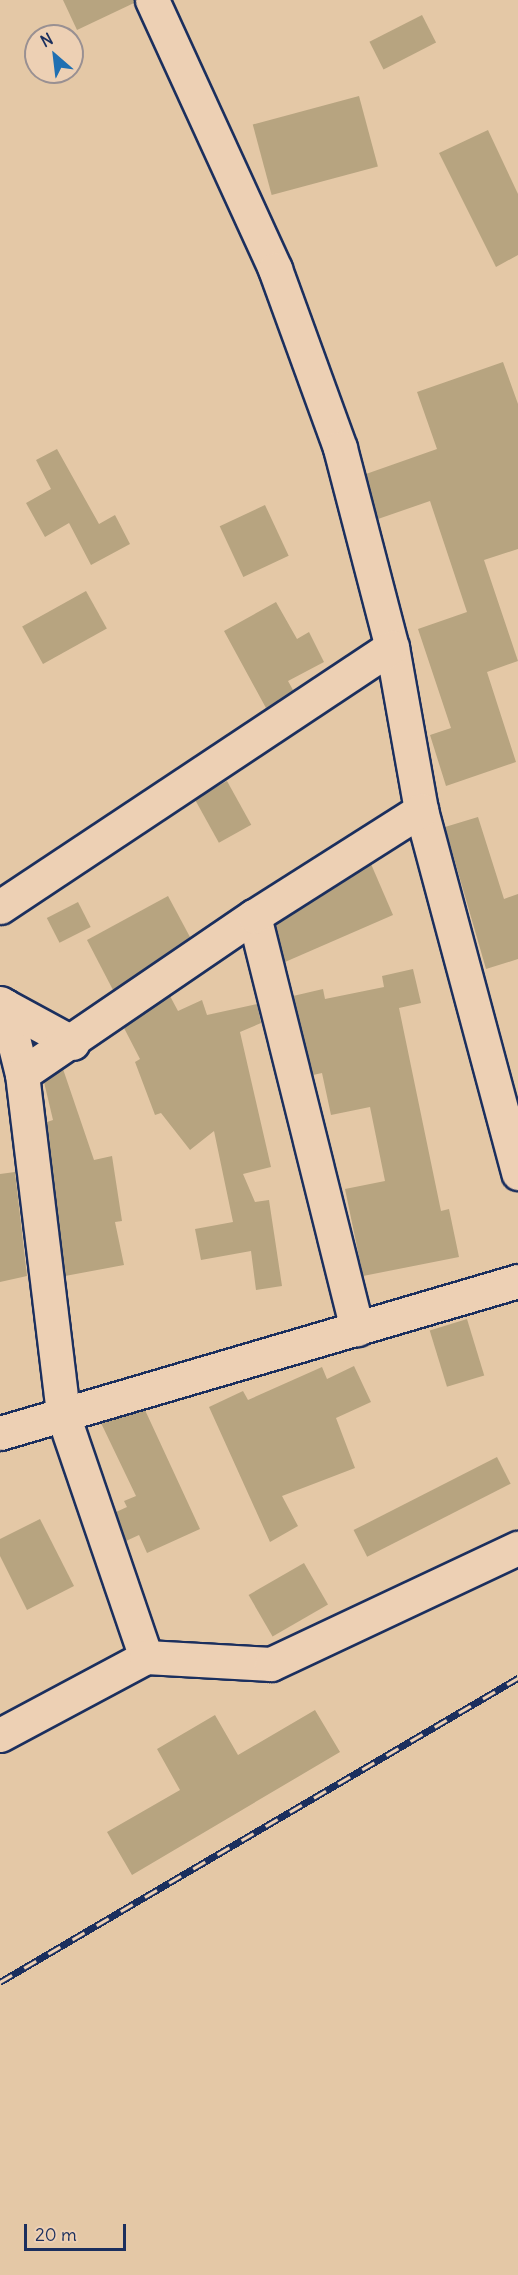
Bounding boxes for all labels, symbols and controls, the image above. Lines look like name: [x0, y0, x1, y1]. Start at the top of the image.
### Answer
north arrow: [24, 24, 84, 84]
text: N: [37, 28, 56, 51]
scale bar: [27, 2212, 129, 2250]
text: 20 m: [35, 2223, 77, 2246]

